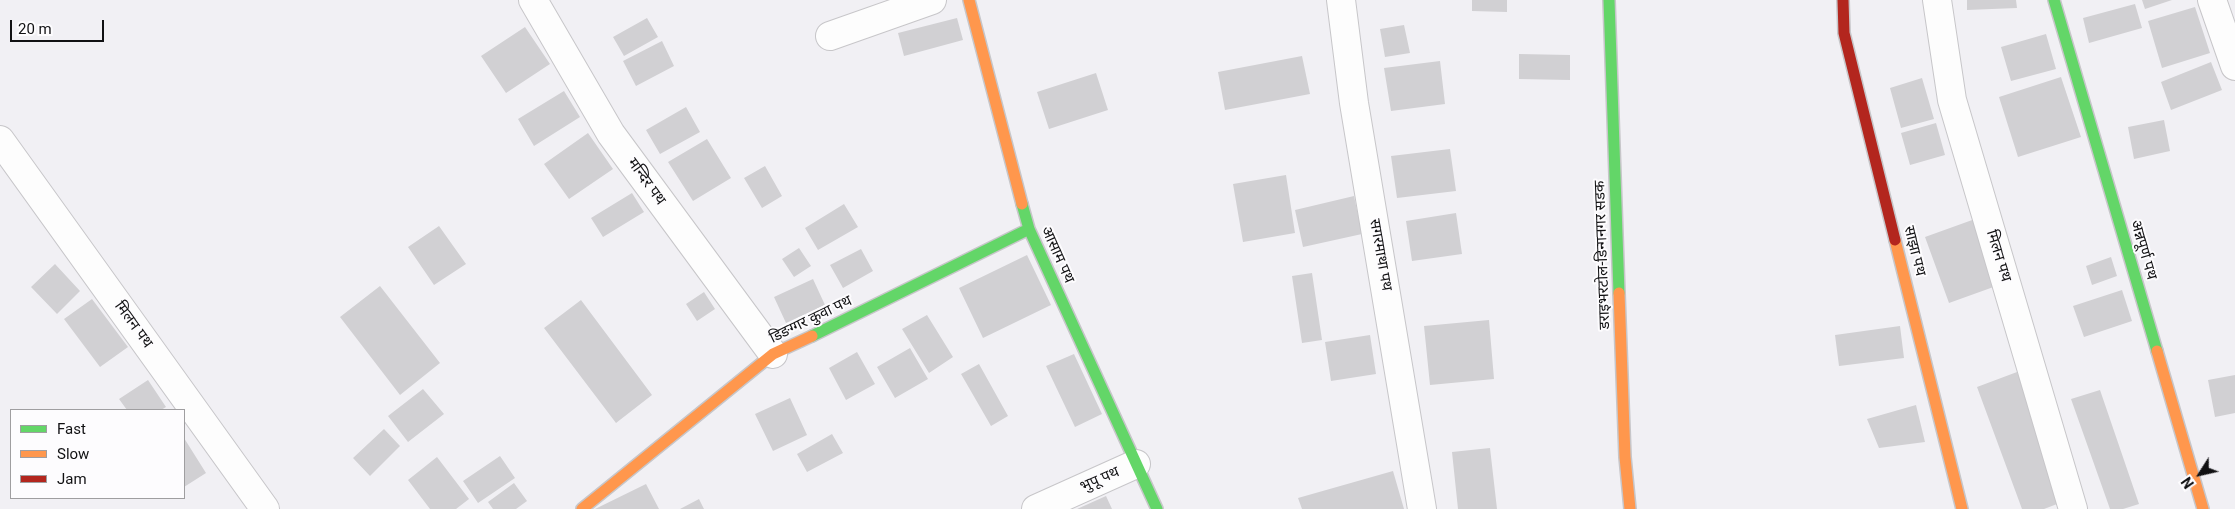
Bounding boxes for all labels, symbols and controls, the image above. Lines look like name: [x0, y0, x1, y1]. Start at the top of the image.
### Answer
scale bar: [12, 10, 106, 42]
text: 20 m: [18, 20, 52, 38]
street label: मन्दिर पथ: [623, 155, 669, 209]
street label: डराइभरटोल-डिन्गनगर सडक: [1591, 180, 1615, 330]
street label: सगरमाथा पथ: [1365, 218, 1395, 292]
street label: अन्नपूर्ण पथ: [2126, 218, 2160, 282]
street label: आसाम पथ: [1037, 224, 1077, 286]
street label: साझा पथ: [1899, 224, 1929, 278]
street label: मिलन पथ: [1982, 228, 2014, 284]
street label: डिङग्गर कुवा पथ: [767, 292, 855, 348]
street label: मिलन पथ: [110, 298, 156, 352]
legend: [10, 409, 185, 499]
text: Fast: [57, 420, 86, 438]
text: Slow: [57, 445, 89, 463]
north arrow: [2175, 449, 2225, 499]
street label: भुपू पथ: [1078, 463, 1122, 497]
text: Jam: [57, 470, 87, 488]
text: N: [2178, 474, 2197, 491]

